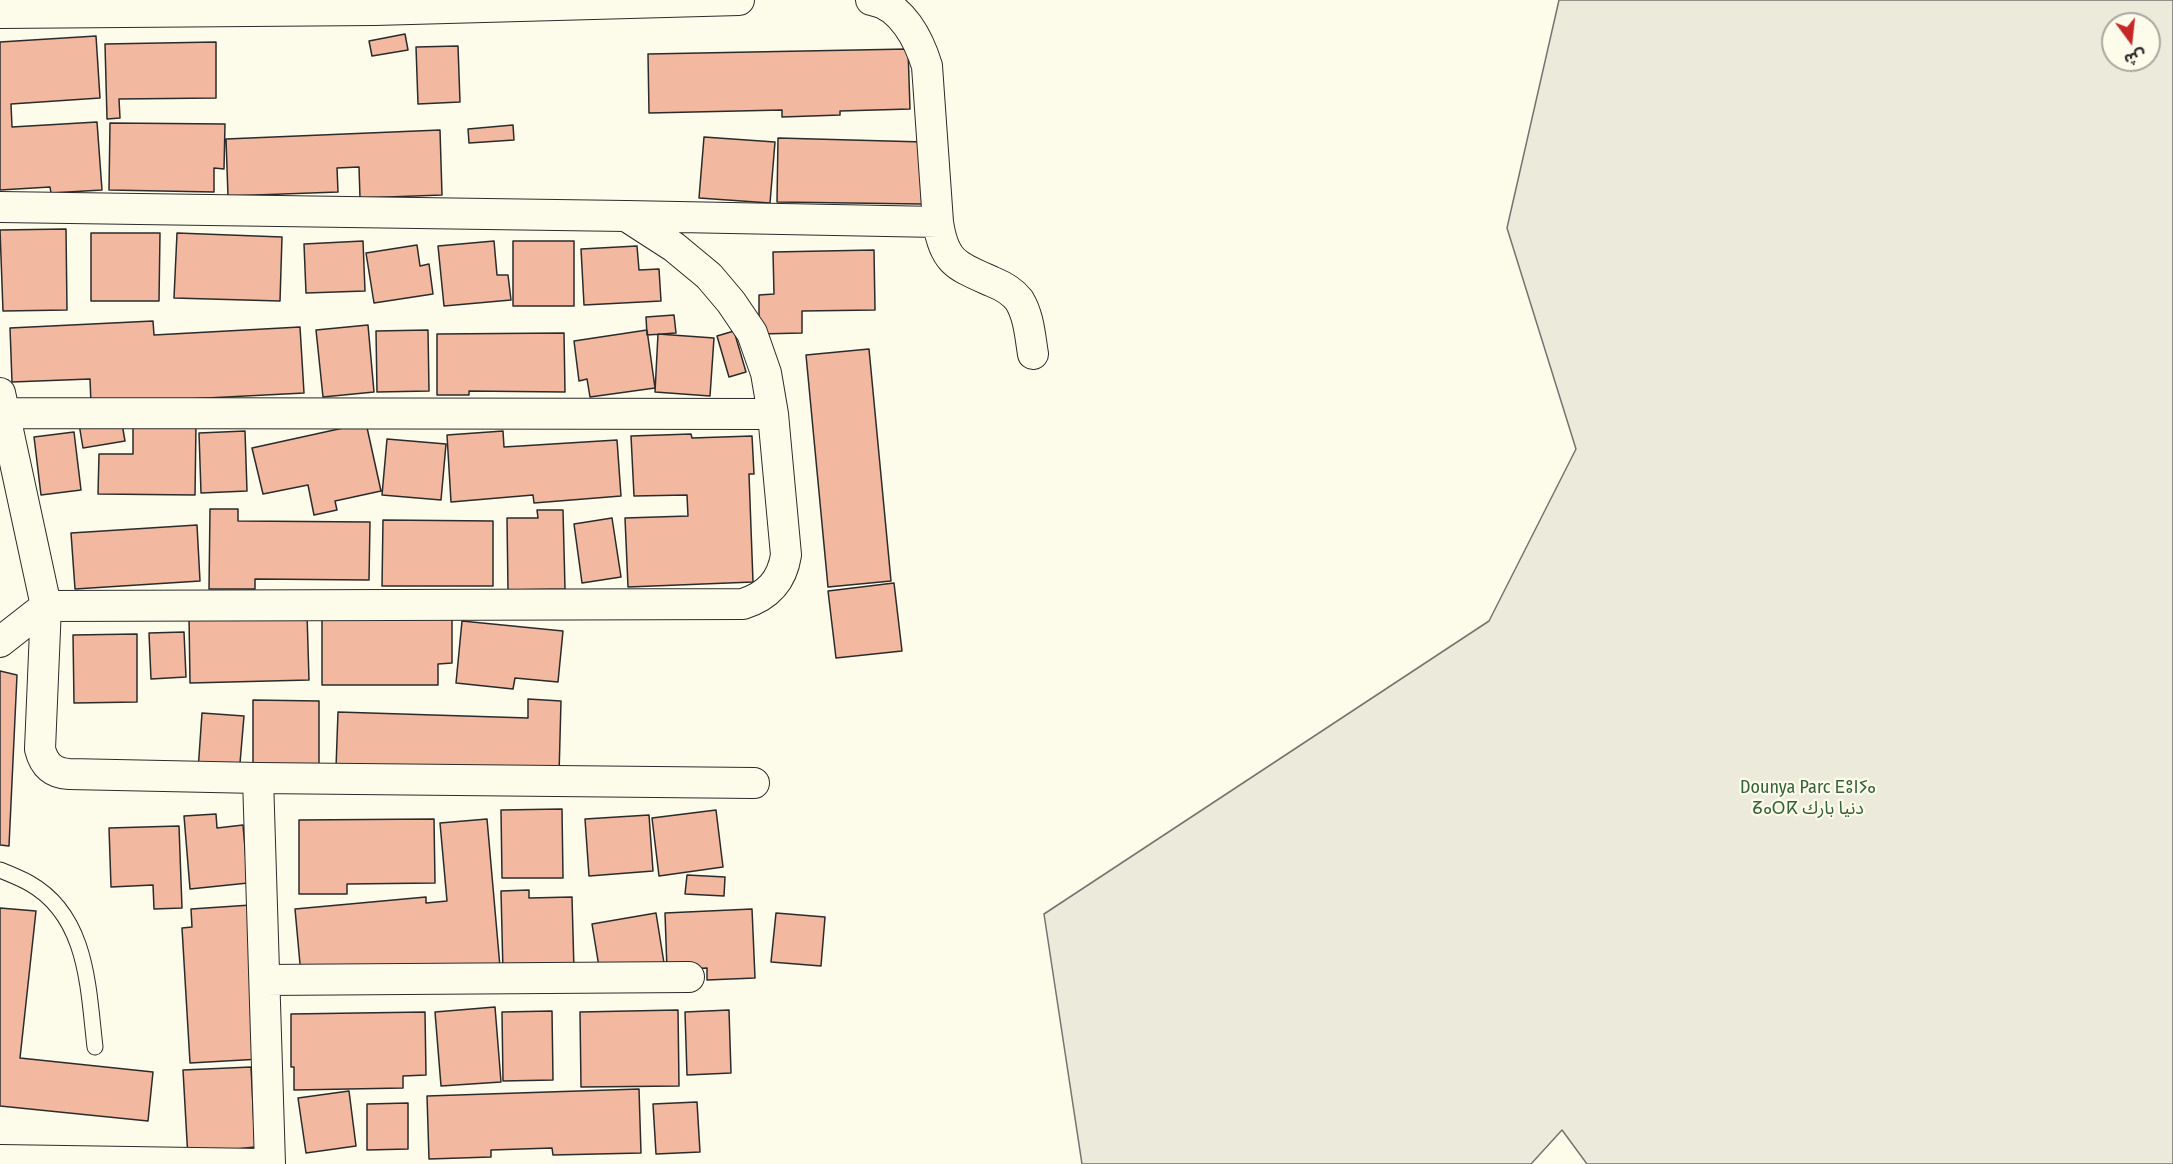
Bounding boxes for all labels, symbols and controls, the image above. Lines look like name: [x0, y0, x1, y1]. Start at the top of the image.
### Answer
north arrow: [2101, 12, 2161, 72]
text: ش: [2122, 46, 2148, 70]
park label: Dounya Parc ⴹⵓⵏⵢⴰ ⵒⴰⵔⴽ دنيا بارك: [1740, 777, 1876, 820]

